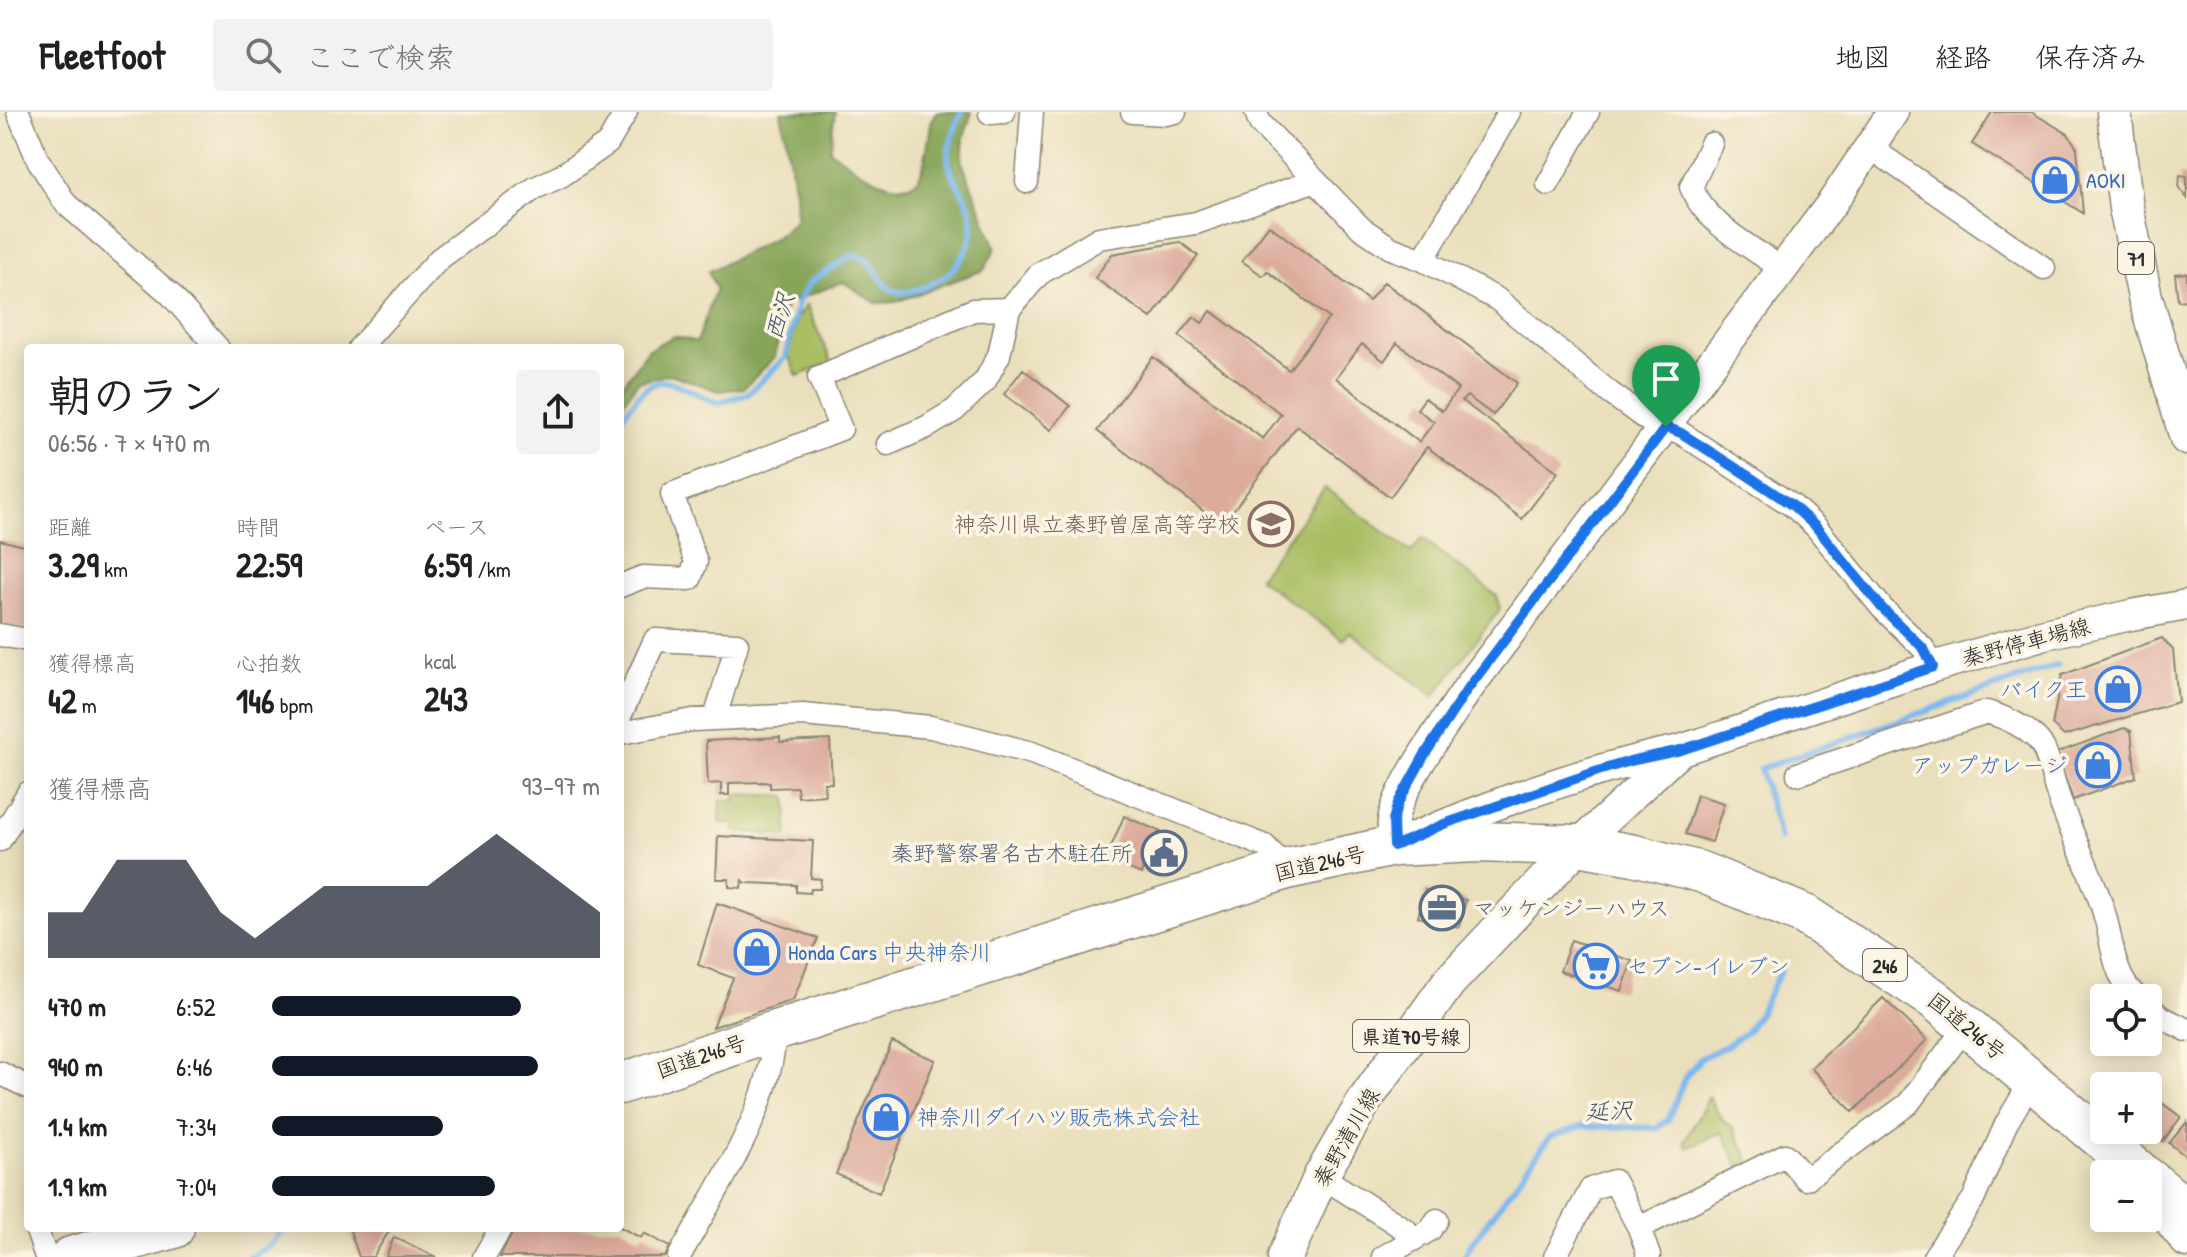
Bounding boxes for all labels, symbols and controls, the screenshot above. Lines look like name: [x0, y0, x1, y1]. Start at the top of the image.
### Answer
search box: [213, 19, 773, 91]
text: Fleetfoot: [40, 29, 165, 81]
icon: search: [241, 33, 285, 77]
text: ここで検索: [305, 37, 455, 77]
text: 地図: [1835, 38, 1891, 76]
text: 経路: [1935, 38, 1991, 76]
text: 保存済み: [2035, 38, 2147, 76]
shop icon: AOKI: [2031, 156, 2079, 204]
place label: AOKI: [2086, 165, 2126, 195]
road number: 71: [2118, 242, 2154, 274]
water label: 西沢: [757, 287, 802, 344]
pin: [1632, 345, 1700, 427]
icon: arrive: [1644, 357, 1688, 401]
text: 朝のラン: [48, 365, 224, 425]
button: share: [516, 370, 600, 454]
text: 06:56 · 7 × 470 m: [48, 425, 210, 460]
school or university icon: 神奈川県立秦野曽屋高等学校: [1247, 500, 1295, 548]
place label: 神奈川県立秦野曽屋高等学校: [954, 509, 1240, 539]
text: 距離: [48, 512, 92, 542]
text: 時間: [236, 512, 280, 542]
text: ペース: [424, 512, 489, 542]
text: 3.29: [48, 542, 99, 588]
text: 22:59: [236, 542, 303, 588]
text: 6:59: [424, 542, 472, 588]
text: km: [99, 554, 128, 584]
text: /km: [472, 554, 511, 584]
street label: 秦野停車場線: [1958, 610, 2094, 674]
text: kcal: [424, 646, 456, 676]
text: 獲得標高: [48, 648, 136, 678]
text: 心拍数: [236, 648, 302, 678]
shop icon: バイク王: [2094, 665, 2142, 713]
place label: バイク王: [2000, 674, 2087, 704]
text: 243: [424, 676, 468, 722]
text: 42: [48, 678, 77, 724]
text: 146: [236, 678, 275, 724]
text: m: [77, 690, 97, 720]
text: bpm: [275, 690, 313, 720]
shop icon: アップガレージ: [2074, 741, 2122, 789]
place label: アップガレージ: [1912, 750, 2067, 780]
text: 93–97 m: [522, 768, 600, 803]
text: 獲得標高: [48, 771, 152, 806]
public building icon: 秦野警察署名古木駐在所: [1140, 829, 1188, 877]
place label: 秦野警察署名古木駐在所: [891, 838, 1133, 868]
street label: 国道246号: [1271, 838, 1369, 888]
office icon: マッケンジーハウス: [1418, 884, 1466, 932]
place label: マッケンジーハウス: [1473, 893, 1670, 923]
shop icon: Honda Cars 中央神奈川: [733, 928, 781, 976]
place label: Honda Cars 中央神奈川: [788, 937, 992, 967]
supermarket icon: セブン-イレブン: [1572, 942, 1620, 990]
road number: 246: [1863, 949, 1907, 981]
place label: セブン-イレブン: [1627, 951, 1790, 981]
map controls: [2090, 984, 2162, 1232]
button: locate: [2090, 984, 2162, 1056]
street label: 国道246号: [1921, 985, 2013, 1067]
text: 470 m: [48, 989, 106, 1024]
text: 6:52: [176, 989, 216, 1024]
road number: 県道70号線: [1353, 1020, 1469, 1052]
street label: 国道246号: [652, 1027, 750, 1085]
text: 940 m: [48, 1049, 103, 1084]
text: 6:46: [176, 1049, 213, 1084]
button: +: [2090, 1072, 2162, 1144]
street label: 秦野清川線: [1306, 1082, 1386, 1192]
shop icon: 神奈川ダイハツ販売株式会社: [862, 1093, 910, 1141]
water label: 延沢: [1585, 1094, 1634, 1126]
place label: 神奈川ダイハツ販売株式会社: [917, 1102, 1201, 1132]
text: 1.4 km: [48, 1109, 107, 1144]
text: 7:34: [176, 1109, 216, 1144]
button: −: [2090, 1160, 2162, 1232]
text: 1.9 km: [48, 1169, 107, 1204]
text: 7:04: [176, 1169, 216, 1204]

